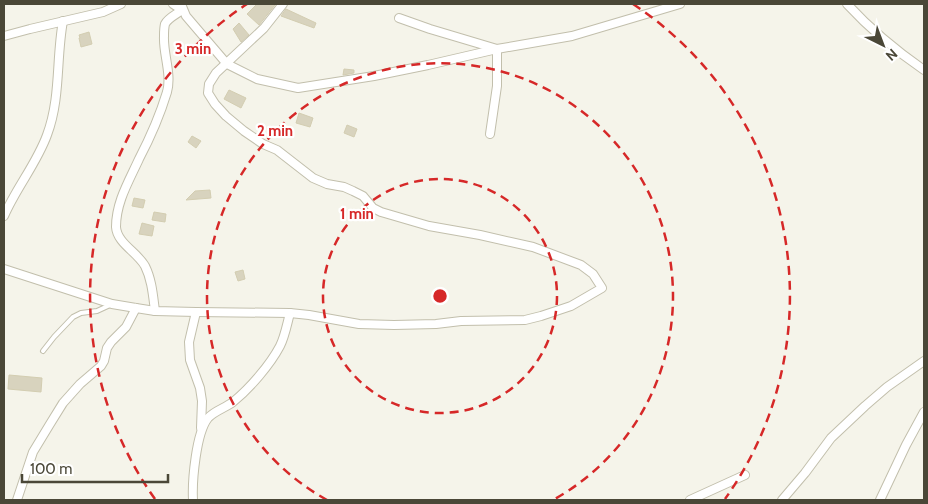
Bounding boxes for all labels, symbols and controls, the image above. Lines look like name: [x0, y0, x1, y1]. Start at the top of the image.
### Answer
north arrow: [858, 20, 908, 70]
text: 3 min: [175, 40, 211, 58]
text: N: [882, 45, 901, 65]
text: 2 min: [257, 122, 293, 140]
text: 1 min: [340, 205, 374, 223]
centre of rings: [431, 287, 449, 305]
scale bar: [22, 452, 169, 484]
text: 100 m: [30, 460, 72, 478]

